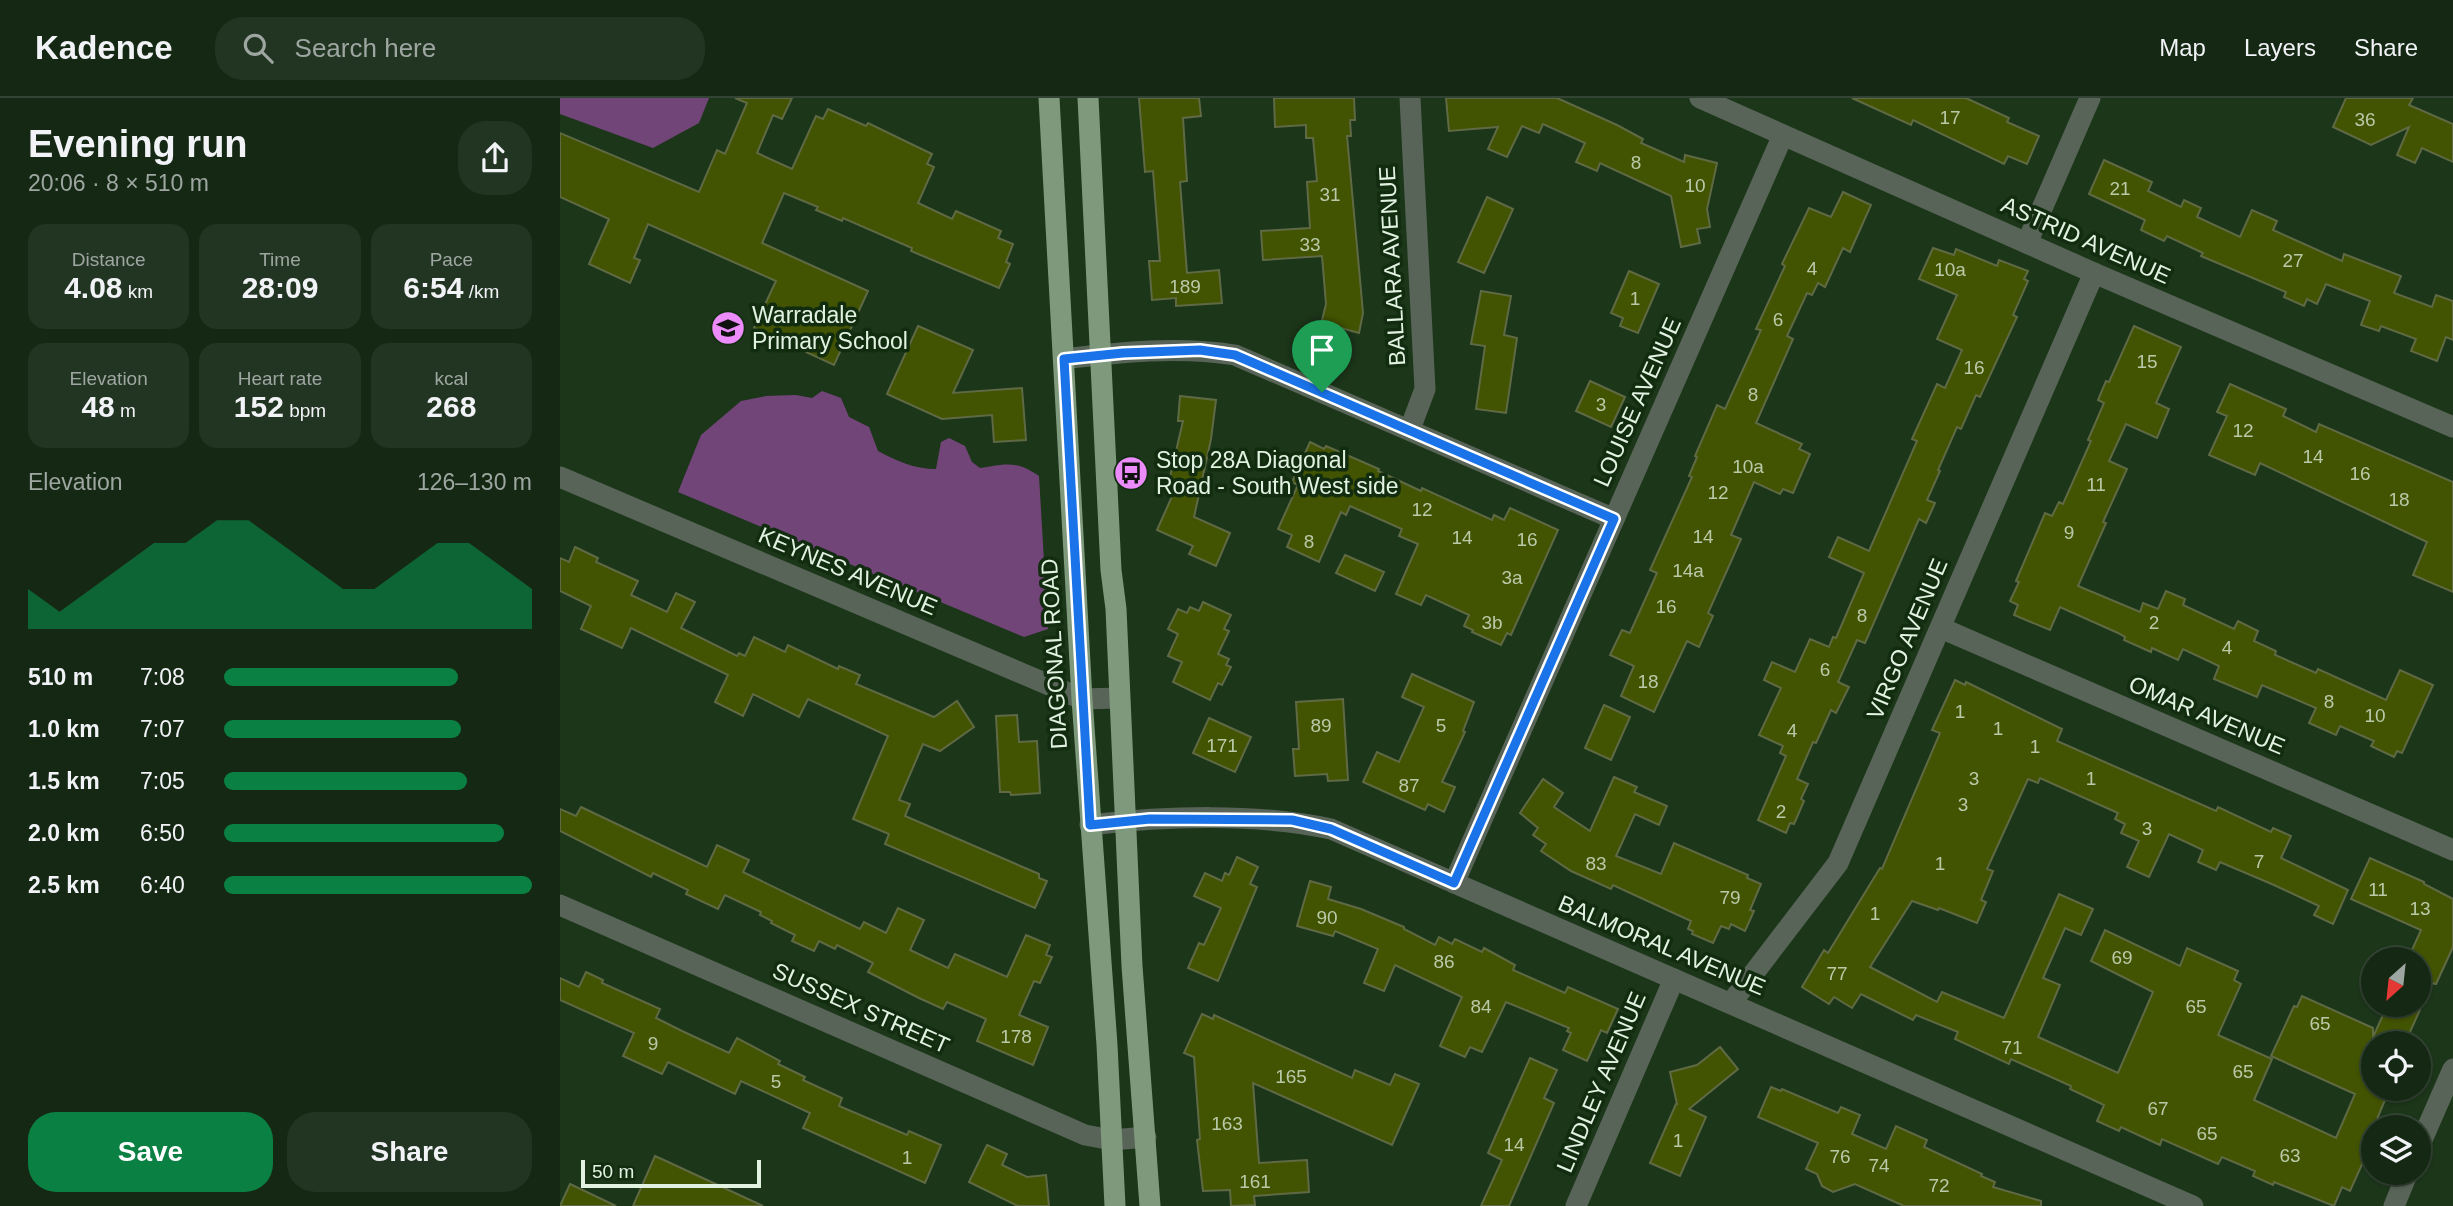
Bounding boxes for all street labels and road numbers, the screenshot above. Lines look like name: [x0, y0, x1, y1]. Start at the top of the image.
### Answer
street label: BALLARA AVENUE: [1374, 165, 1410, 367]
street label: ASTRID AVENUE: [1997, 191, 2175, 289]
street label: LOUISE AVENUE: [1588, 313, 1686, 491]
street label: KEYNES AVENUE: [755, 522, 941, 620]
street label: VIRGO AVENUE: [1861, 555, 1953, 723]
street label: DIAGONAL ROAD: [1036, 558, 1072, 750]
street label: OMAR AVENUE: [2125, 670, 2289, 760]
street label: BALMORAL AVENUE: [1555, 890, 1769, 1000]
street label: SUSSEX STREET: [769, 957, 953, 1059]
street label: LINDLEY AVENUE: [1551, 988, 1651, 1176]

